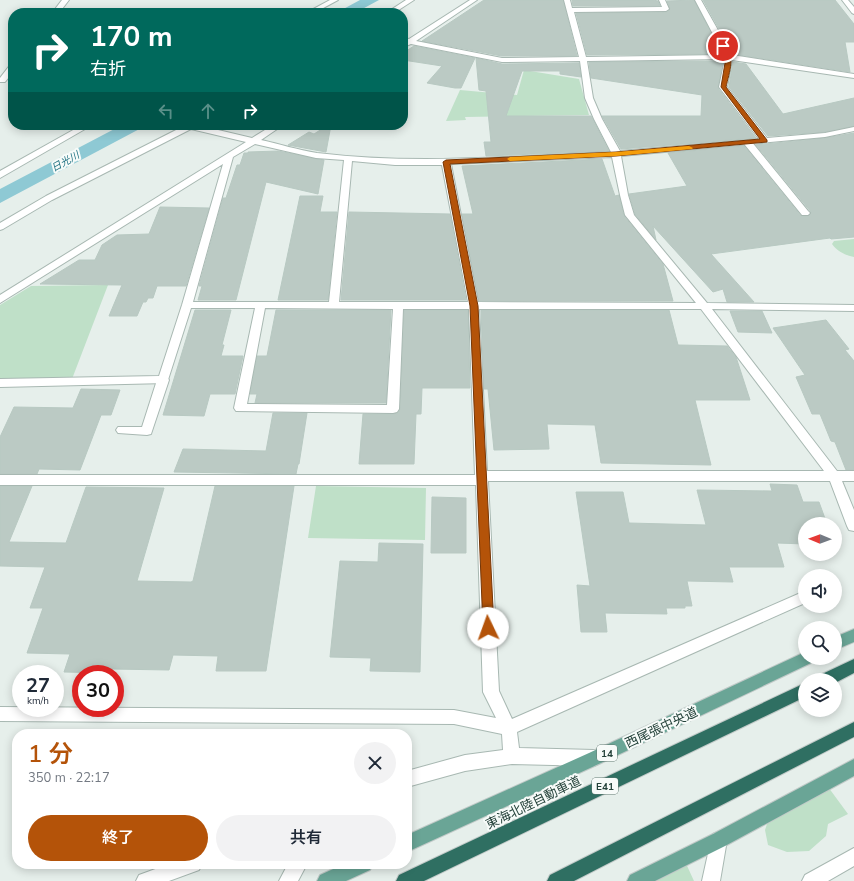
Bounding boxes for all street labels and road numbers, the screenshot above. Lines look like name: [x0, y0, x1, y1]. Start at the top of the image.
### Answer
street label: 西尾張中央道: [622, 703, 701, 753]
road number: 14: [597, 745, 617, 761]
street label: 東海北陸自動車道: [483, 772, 584, 834]
road number: E41: [592, 778, 618, 794]

